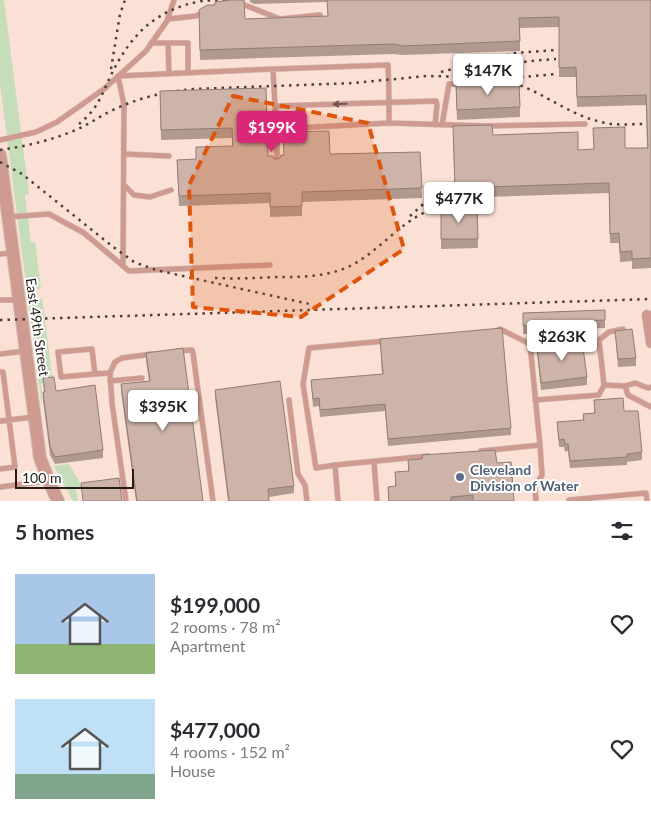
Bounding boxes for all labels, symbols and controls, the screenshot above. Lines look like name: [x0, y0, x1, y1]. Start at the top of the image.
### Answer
pin: $147K: [453, 54, 523, 96]
text: $147K: [464, 60, 512, 79]
one-way arrow: [332, 100, 348, 108]
pin: $199K: [237, 110, 307, 153]
text: $199K: [248, 117, 296, 136]
pin: $477K: [424, 182, 494, 224]
text: $477K: [435, 188, 483, 207]
street label: East 49th Street: [23, 277, 53, 377]
pin: $263K: [527, 320, 597, 362]
text: $263K: [538, 326, 586, 345]
pin: $395K: [128, 390, 198, 432]
text: $395K: [139, 396, 187, 415]
place label: Cleveland Division of Water: [470, 461, 580, 494]
scale bar: [15, 466, 134, 489]
text: 100 m: [22, 469, 61, 486]
marker: Cleveland Division of Water: [454, 471, 466, 483]
icon: filters: [608, 517, 636, 545]
text: 5 homes: [15, 519, 94, 544]
text: $199,000: [170, 592, 260, 617]
icon: home: [55, 594, 115, 654]
icon: heart: [608, 610, 636, 638]
text: 2 rooms · 78 m²: [170, 617, 281, 636]
text: Apartment: [170, 636, 245, 655]
text: $477,000: [170, 717, 260, 742]
icon: home: [55, 719, 115, 779]
icon: heart: [608, 735, 636, 763]
text: 4 rooms · 152 m²: [170, 742, 290, 761]
text: House: [170, 761, 215, 780]

